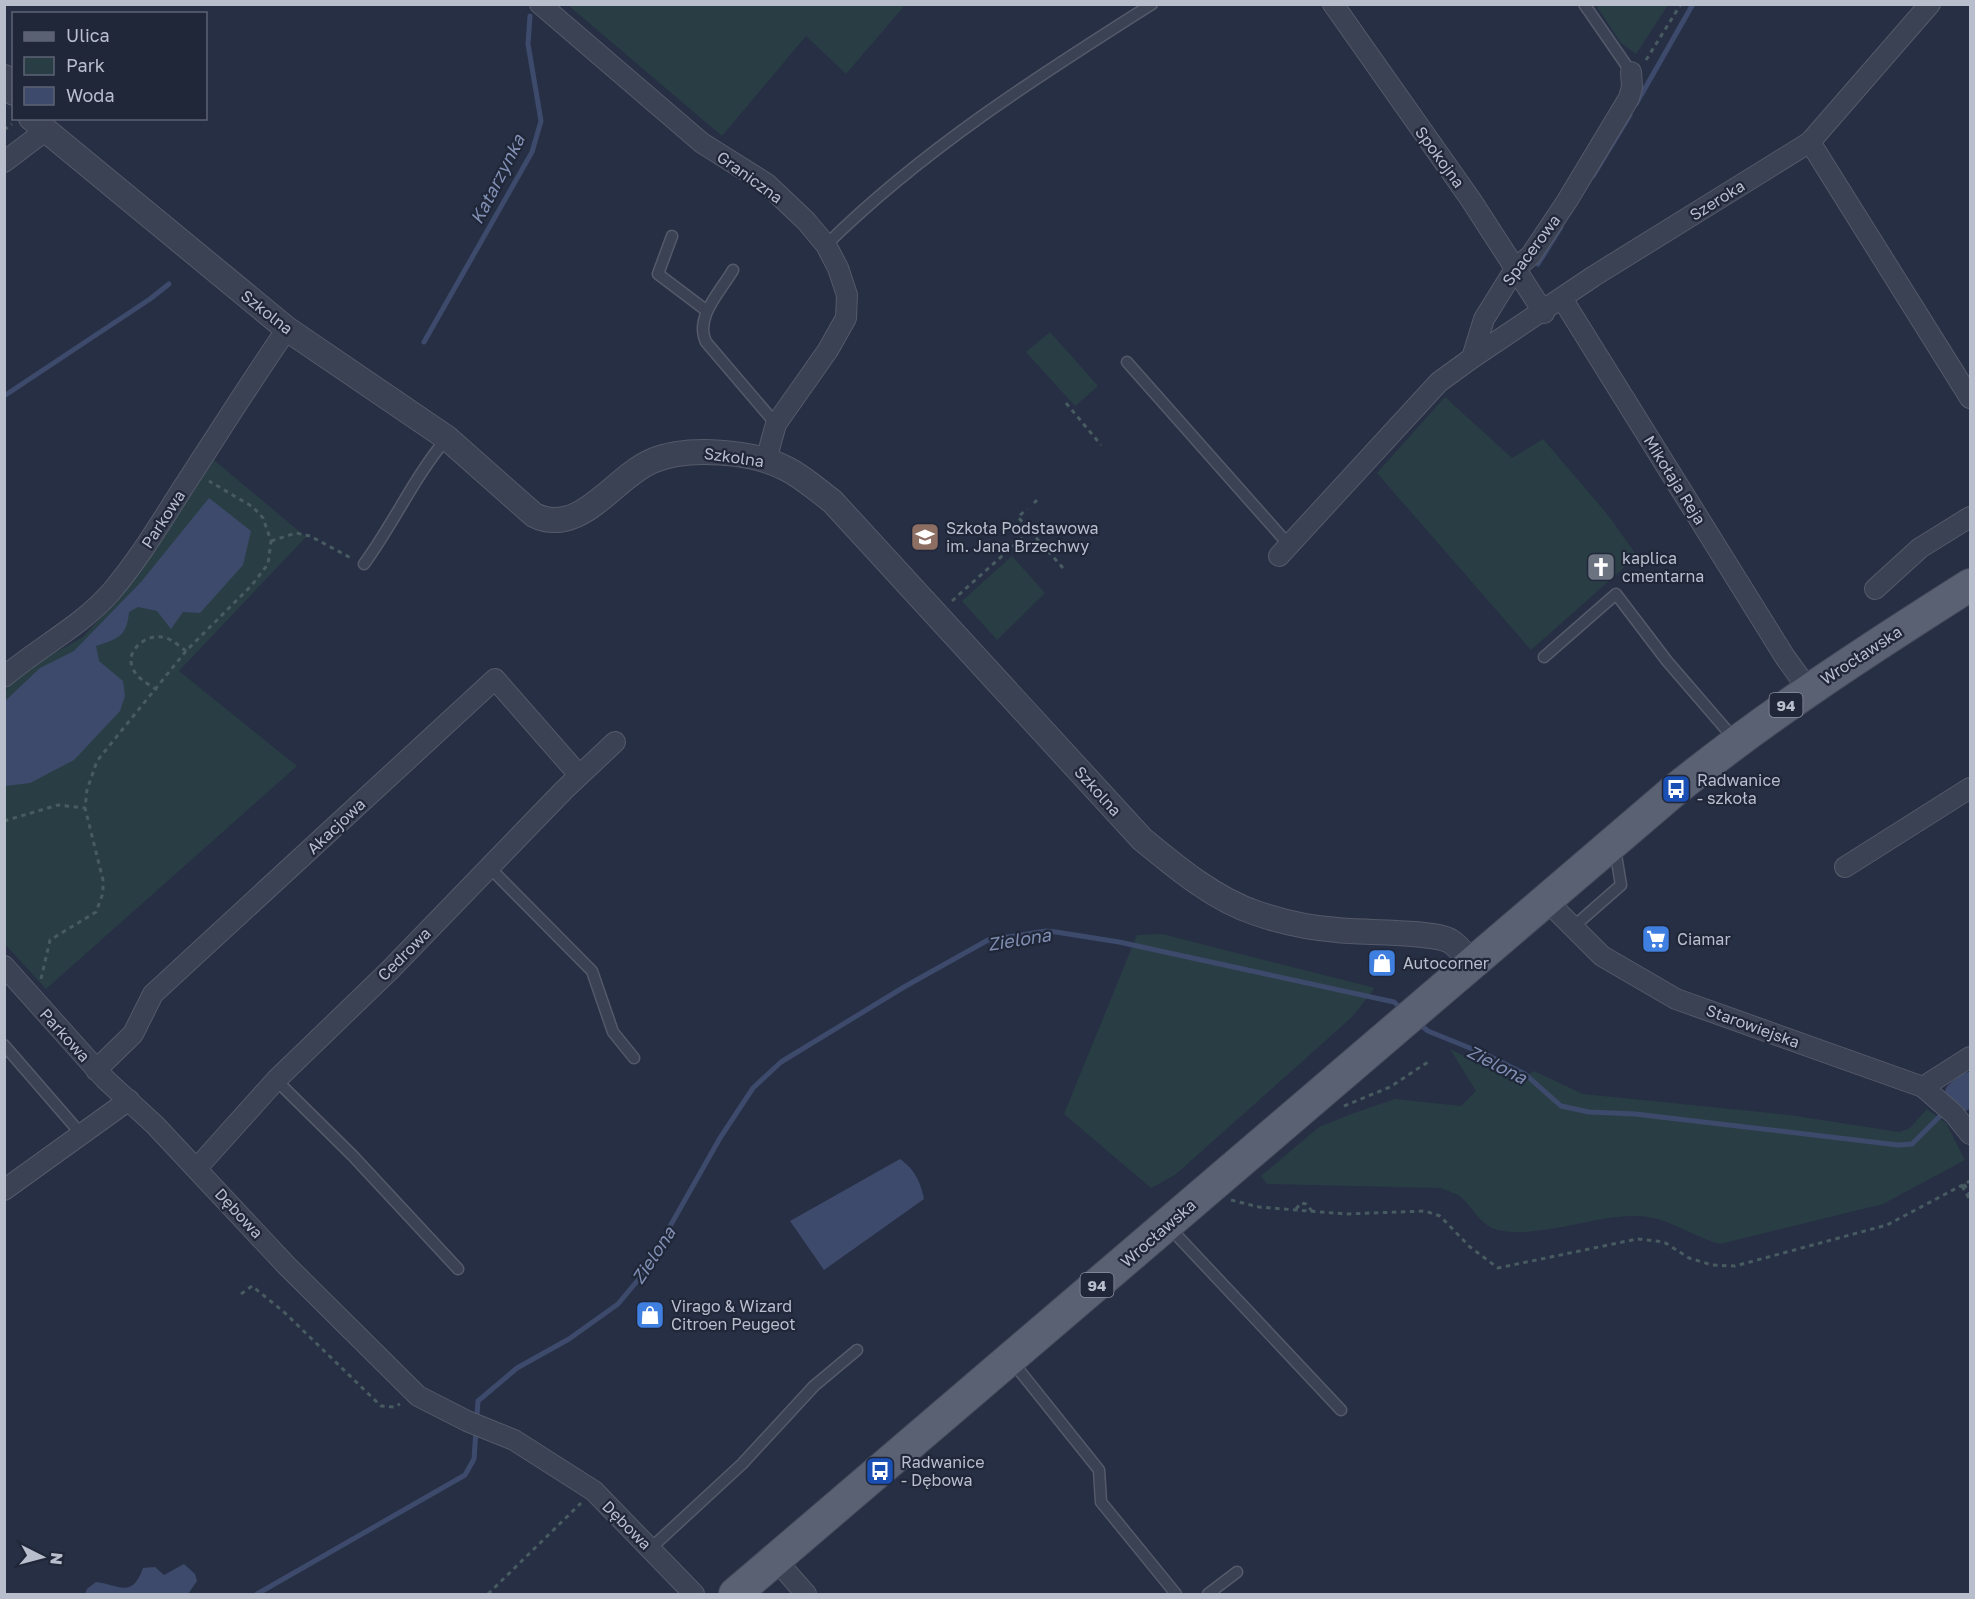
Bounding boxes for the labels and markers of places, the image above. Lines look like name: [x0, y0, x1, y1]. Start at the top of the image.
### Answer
place label: Szkoła Podstawowa im. Jana Brzechwy: [946, 518, 1099, 556]
school or university icon: Szkoła Podstawowa im. Jana Brzechwy: [909, 521, 941, 553]
place label: kaplica cmentarna: [1622, 548, 1704, 586]
church icon: kaplica cmentarna: [1585, 551, 1617, 583]
place label: Radwanice - szkoła: [1697, 770, 1780, 808]
bus stop icon: Radwanice - szkoła: [1660, 773, 1692, 805]
supermarket icon: Ciamar: [1640, 923, 1672, 955]
place label: Ciamar: [1677, 929, 1731, 949]
shop icon: Autocorner: [1366, 947, 1398, 979]
place label: Autocorner: [1403, 953, 1489, 973]
place label: Virago & Wizard Citroen Peugeot: [671, 1296, 796, 1334]
shop icon: Virago & Wizard Citroen Peugeot: [634, 1299, 666, 1331]
place label: Radwanice - Dębowa: [901, 1452, 984, 1490]
bus stop icon: Radwanice - Dębowa: [864, 1455, 896, 1487]

